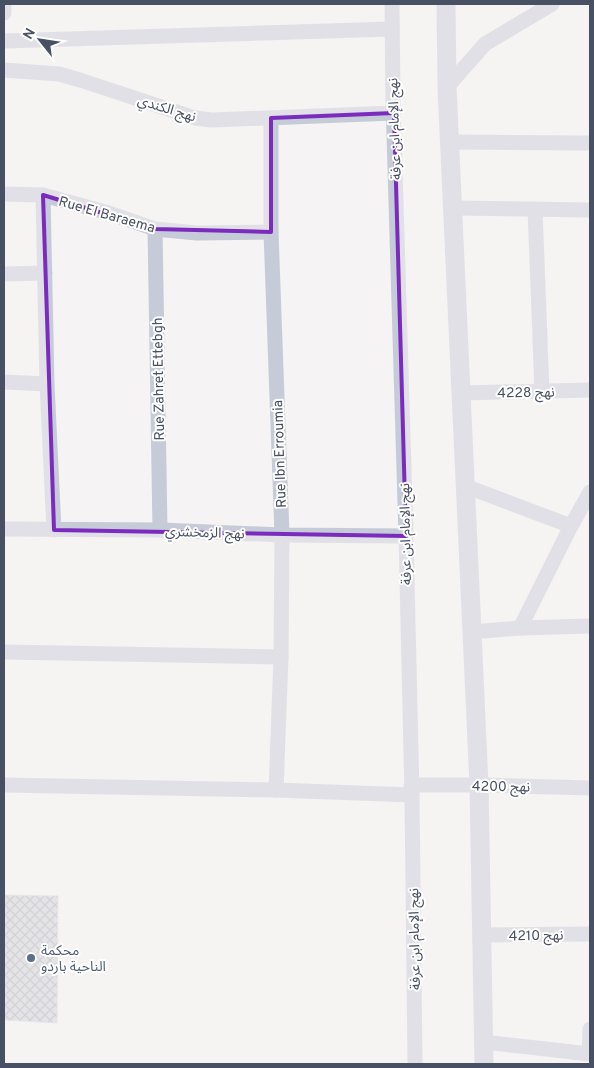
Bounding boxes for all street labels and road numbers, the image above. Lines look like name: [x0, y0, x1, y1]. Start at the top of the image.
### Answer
street label: نهج الإمام ابن عرفة: [385, 77, 407, 180]
street label: نهج الكندي: [135, 93, 198, 128]
street label: Rue El Baraema: [56, 194, 157, 237]
street label: Rue Zahret Ettebgh: [150, 317, 169, 441]
street label: نهج 4228: [497, 384, 555, 404]
street label: Rue Ibn Erroumia: [270, 400, 291, 508]
street label: نهج الإمام ابن عرفة: [397, 483, 417, 585]
street label: نهج الزمخشري: [165, 524, 245, 545]
street label: نهج 4200: [472, 778, 531, 798]
street label: نهج الإمام ابن عرفة: [406, 888, 426, 990]
street label: نهج 4210: [509, 928, 564, 946]

